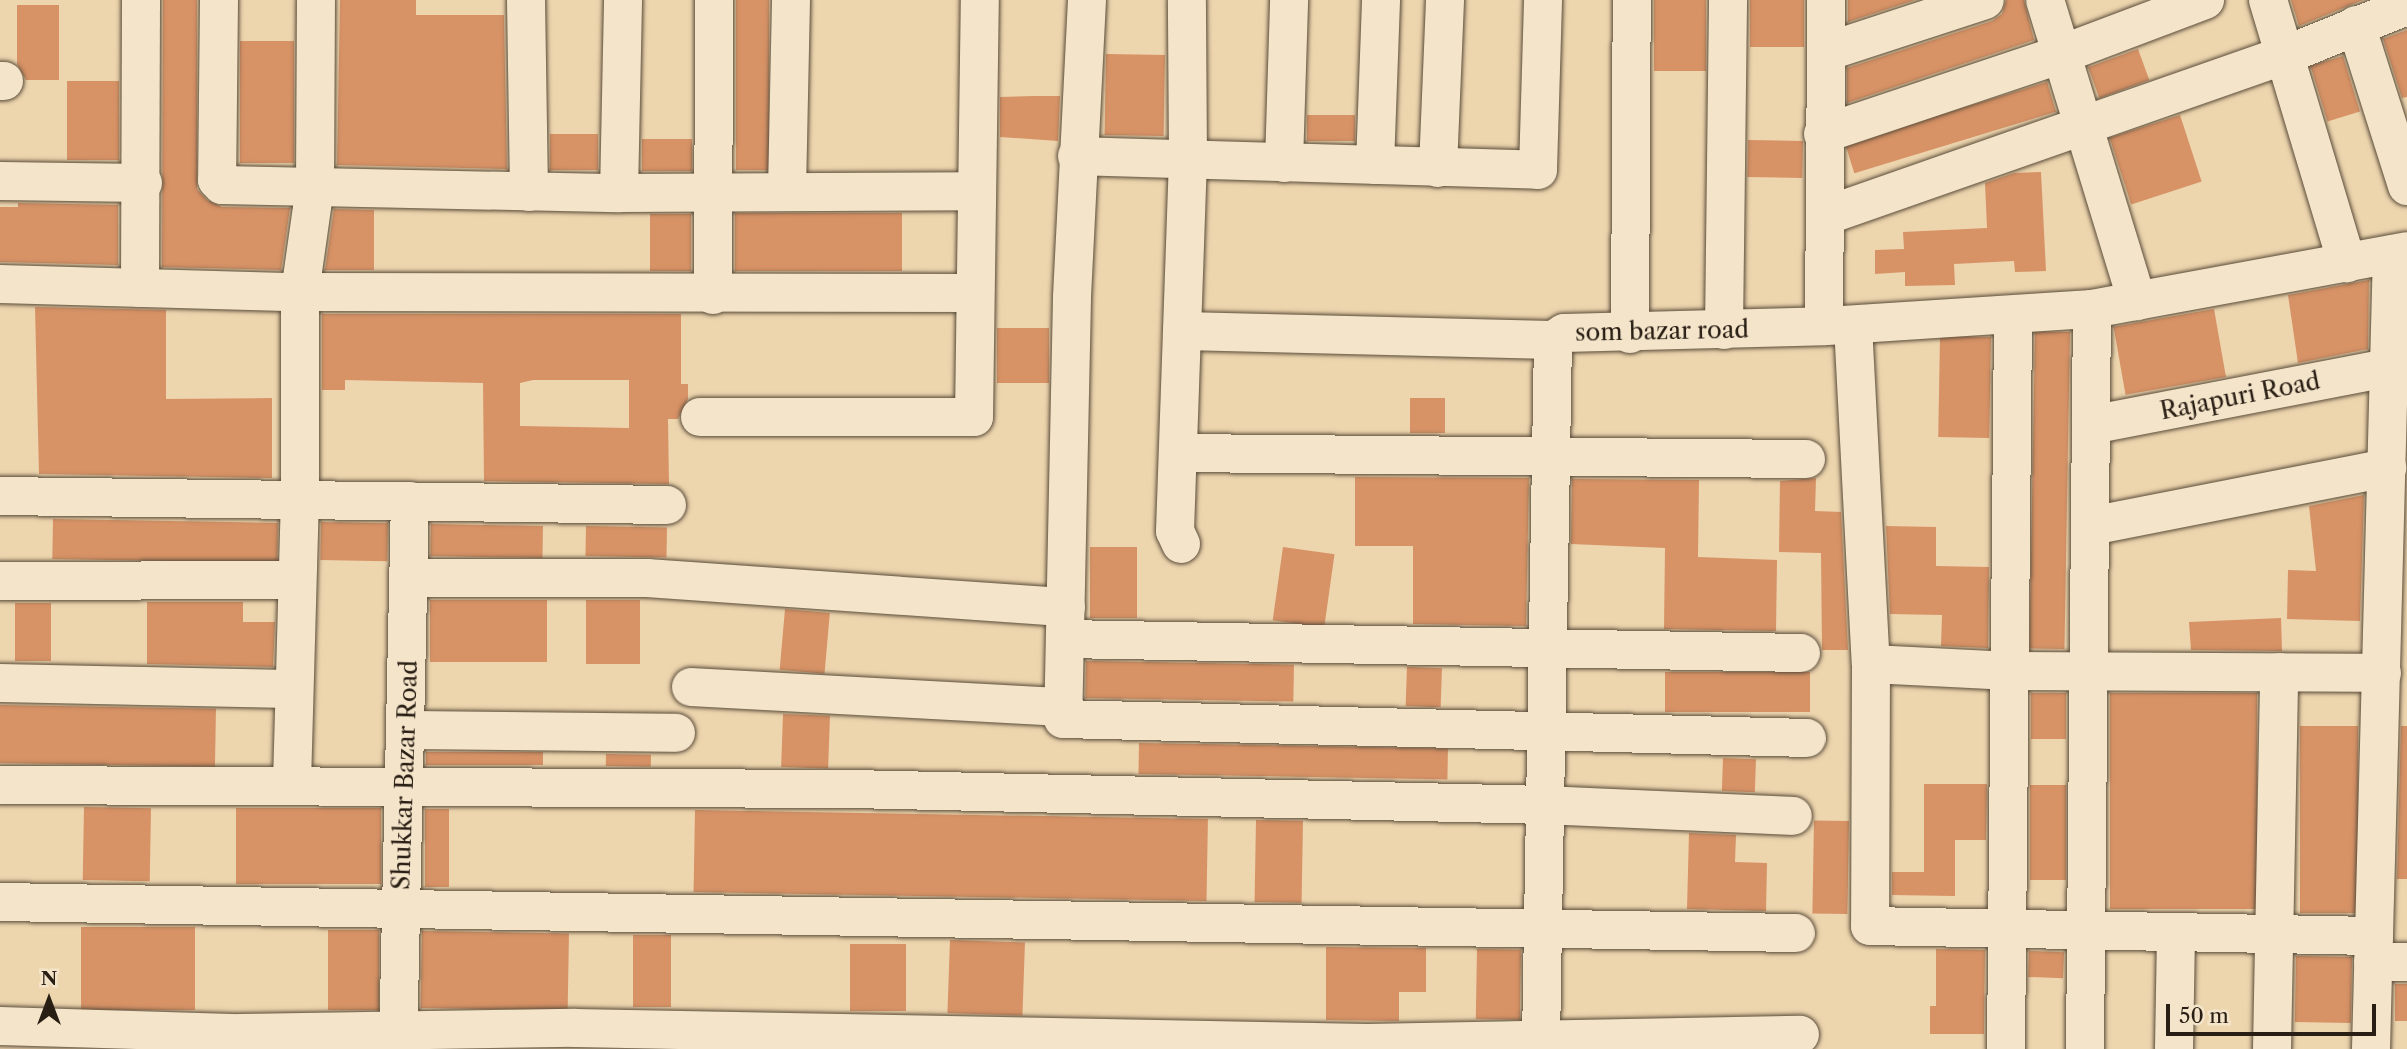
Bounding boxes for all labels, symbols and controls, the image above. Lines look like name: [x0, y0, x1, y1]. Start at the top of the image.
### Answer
street label: som bazar road: [1575, 315, 1749, 347]
street label: Rajapuri Road: [2158, 366, 2322, 426]
street label: Shukkar Bazar Road: [387, 659, 423, 891]
north arrow: [14, 965, 84, 1035]
text: N: [41, 967, 57, 990]
scale bar: [2169, 990, 2379, 1034]
text: 50 m: [2179, 1003, 2229, 1028]

